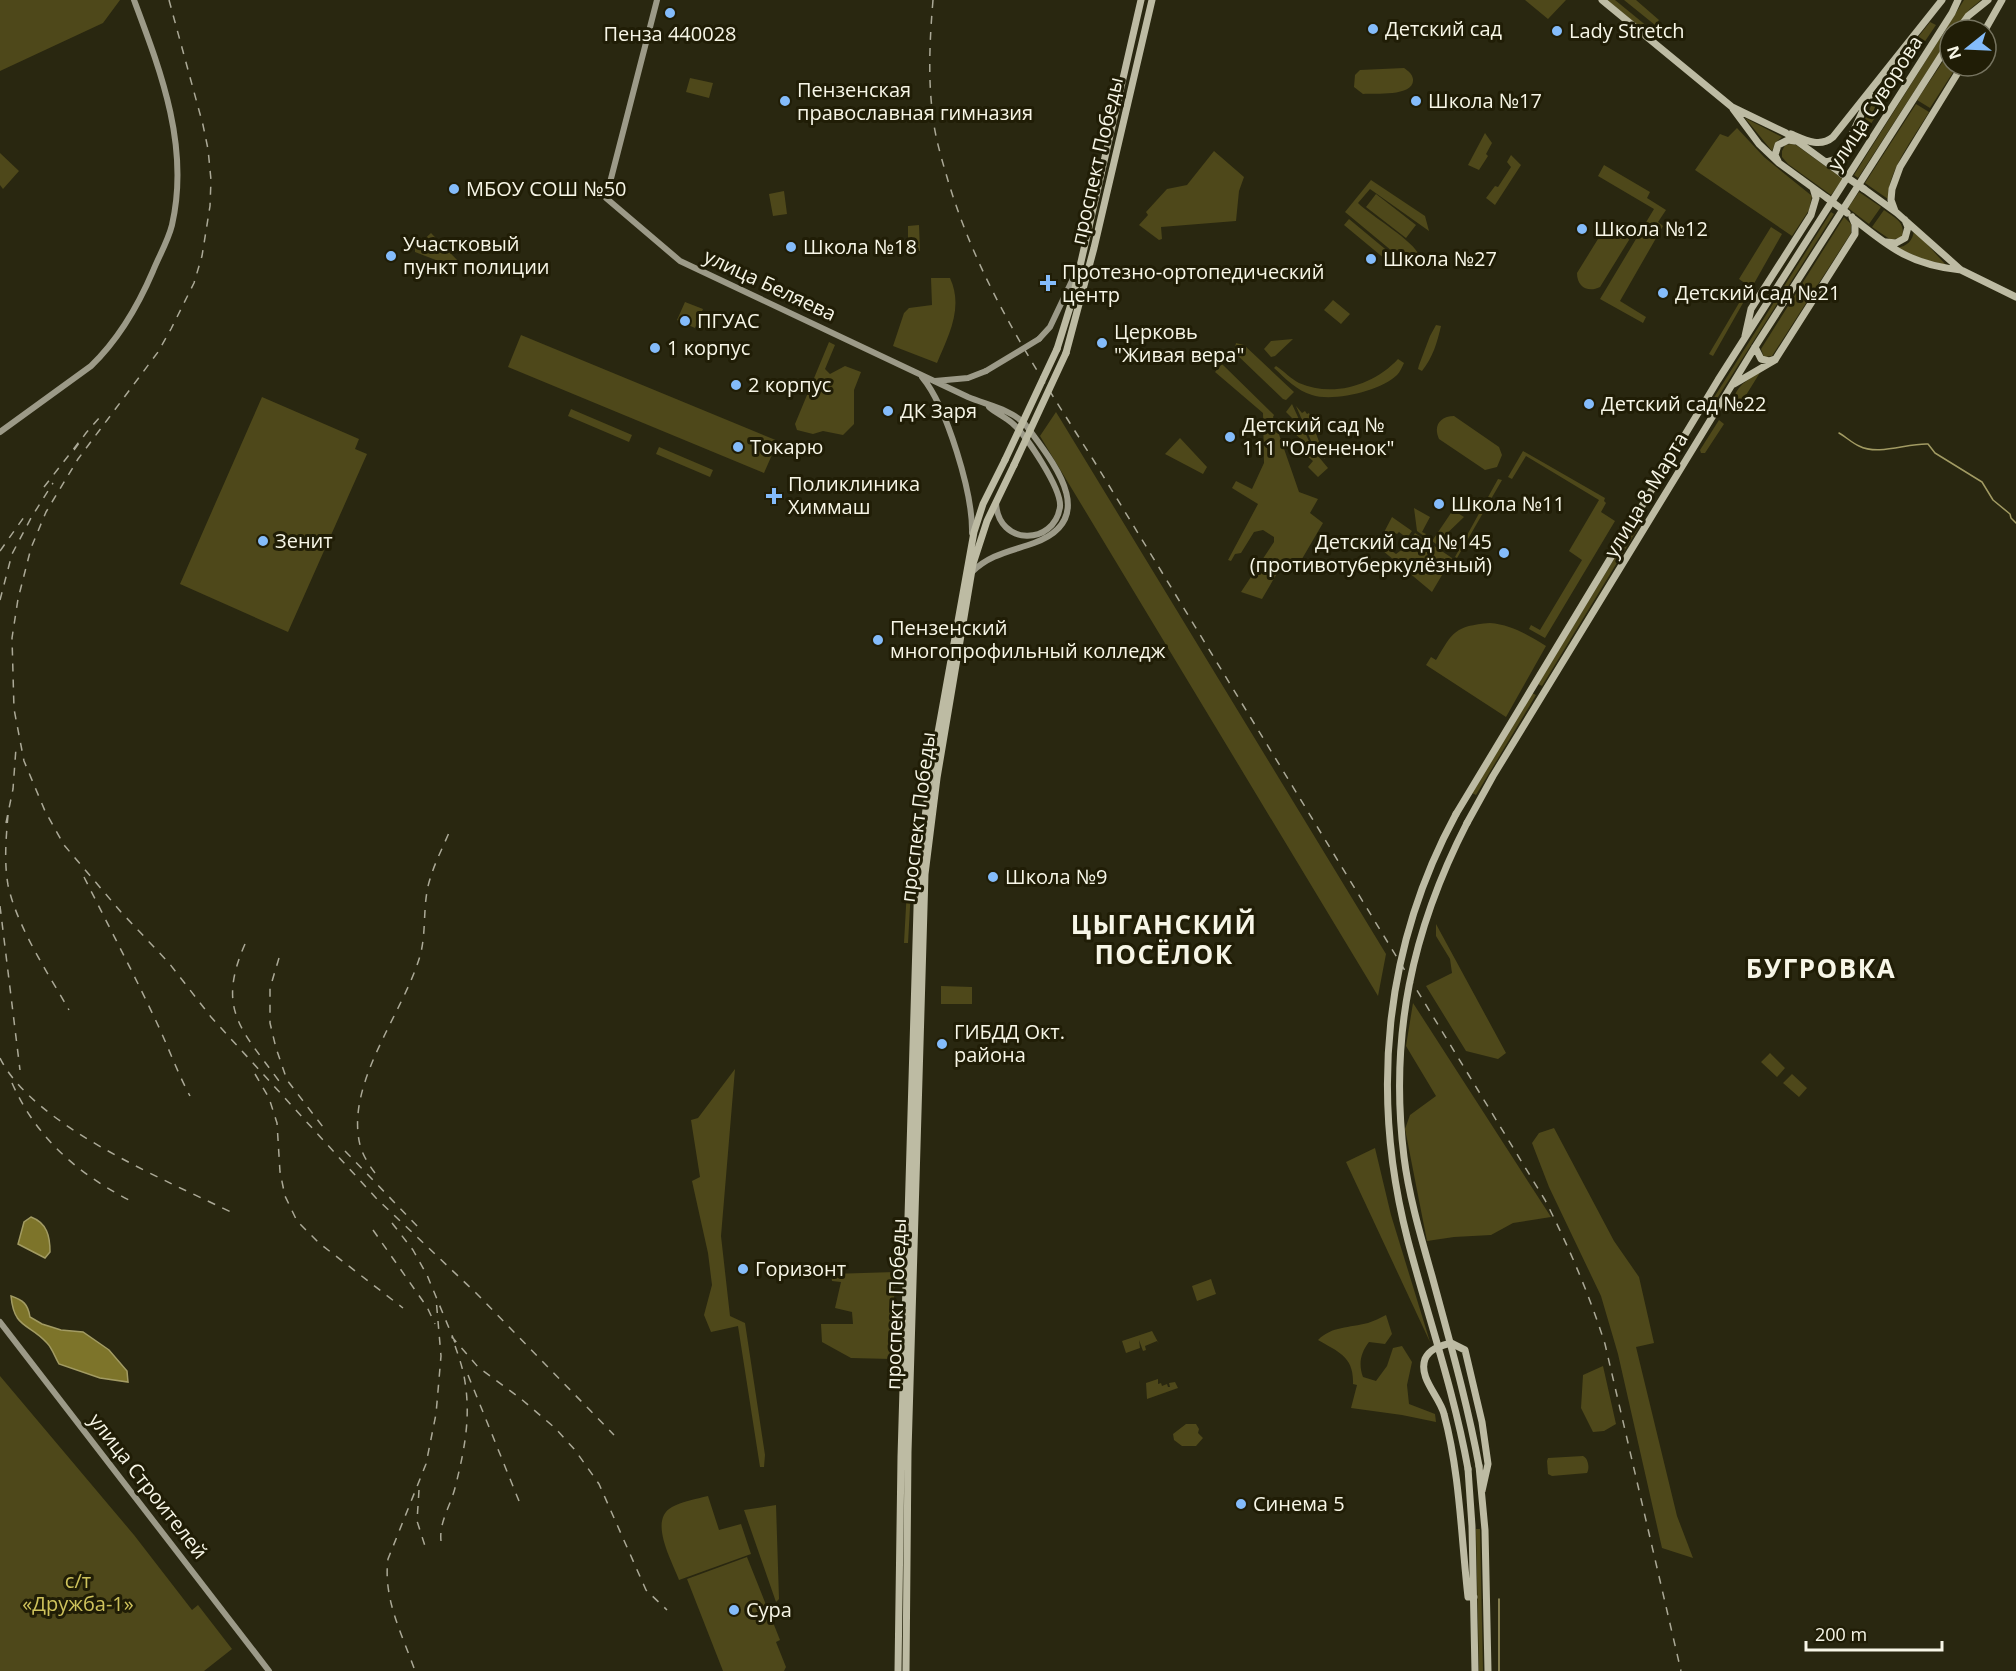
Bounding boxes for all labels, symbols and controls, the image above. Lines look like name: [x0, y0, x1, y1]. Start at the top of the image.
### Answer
marker: Пенза 440028: [663, 6, 677, 20]
place label: Детский сад: [1385, 15, 1503, 42]
place label: Lady Stretch: [1569, 17, 1684, 44]
north arrow: [1938, 18, 1998, 78]
place label: Пенза 440028: [603, 20, 737, 47]
marker: Детский сад: [1366, 22, 1380, 36]
marker: Lady Stretch: [1550, 24, 1564, 38]
street label: улица Суворова: [1821, 30, 1928, 176]
text: N: [1941, 43, 1966, 62]
street label: проспект Победы: [1064, 74, 1129, 247]
place label: Пензенская православная гимназия: [797, 76, 1033, 126]
place label: Школа №17: [1428, 87, 1542, 114]
marker: Пензенская православная гимназия: [778, 94, 792, 108]
marker: Школа №17: [1409, 94, 1423, 108]
place label: МБОУ СОШ №50: [466, 175, 627, 202]
marker: МБОУ СОШ №50: [447, 182, 461, 196]
place label: Школа №12: [1594, 215, 1708, 242]
marker: Школа №12: [1575, 222, 1589, 236]
place label: Участковый пункт полиции: [403, 230, 550, 280]
place label: Школа №18: [803, 233, 917, 260]
marker: Школа №18: [784, 240, 798, 254]
street label: улица Беляева: [700, 242, 841, 327]
place label: Школа №27: [1383, 245, 1497, 272]
marker: Участковый пункт полиции: [384, 249, 398, 263]
marker: Школа №27: [1364, 252, 1378, 266]
place label: Протезно-ортопедический центр: [1062, 258, 1325, 308]
marker: Протезно-ортопедический центр: [1039, 274, 1057, 292]
place label: Детский сад №21: [1675, 279, 1841, 306]
marker: Детский сад №21: [1656, 286, 1670, 300]
place label: ПГУАС: [697, 307, 760, 334]
marker: ПГУАС: [678, 314, 692, 328]
place label: Церковь "Живая вера": [1114, 318, 1244, 368]
place label: 1 корпус: [667, 334, 750, 361]
marker: Церковь "Живая вера": [1095, 336, 1109, 350]
marker: 1 корпус: [648, 341, 662, 355]
place label: 2 корпус: [748, 371, 831, 398]
marker: 2 корпус: [729, 378, 743, 392]
place label: Детский сад №22: [1601, 390, 1767, 417]
place label: ДК Заря: [900, 397, 977, 424]
marker: Детский сад №22: [1582, 397, 1596, 411]
marker: ДК Заря: [881, 404, 895, 418]
place label: Детский сад № 111 "Олененок": [1242, 411, 1395, 461]
street label: улица 8 Марта: [1598, 427, 1694, 562]
marker: Детский сад № 111 "Олененок": [1223, 430, 1237, 444]
place label: Токарю: [750, 433, 823, 460]
marker: Токарю: [731, 440, 745, 454]
place label: Поликлиника Химмаш: [788, 470, 920, 520]
marker: Поликлиника Химмаш: [765, 487, 783, 505]
place label: Школа №11: [1451, 490, 1565, 517]
marker: Школа №11: [1432, 497, 1446, 511]
place label: Зенит: [275, 527, 333, 554]
place label: Детский сад №145 (противотуберкулёзный): [1250, 528, 1492, 578]
marker: Зенит: [256, 534, 270, 548]
marker: Детский сад №145 (противотуберкулёзный): [1497, 546, 1511, 560]
place label: Пензенский многопрофильный колледж: [890, 614, 1166, 664]
marker: Пензенский многопрофильный колледж: [871, 633, 885, 647]
street label: проспект Победы: [894, 730, 941, 904]
place label: Школа №9: [1005, 863, 1108, 890]
marker: Школа №9: [986, 870, 1000, 884]
district label: ЦЫГАНСКИЙ ПОСЁЛОК: [1071, 906, 1257, 972]
district label: БУГРОВКА: [1746, 950, 1896, 986]
place label: ГИБДД Окт. района: [954, 1018, 1065, 1068]
marker: ГИБДД Окт. района: [935, 1037, 949, 1051]
street label: проспект Победы: [879, 1218, 912, 1390]
place label: Горизонт: [755, 1255, 846, 1282]
marker: Горизонт: [736, 1262, 750, 1276]
street label: улица Строителей: [83, 1407, 214, 1564]
place label: Синема 5: [1253, 1490, 1345, 1517]
marker: Синема 5: [1234, 1497, 1248, 1511]
park label: с/т «Дружба-1»: [22, 1567, 134, 1617]
place label: Сура: [746, 1596, 792, 1623]
marker: Сура: [727, 1603, 741, 1617]
scale bar: [1806, 1614, 1942, 1652]
text: 200 m: [1815, 1622, 1867, 1646]

